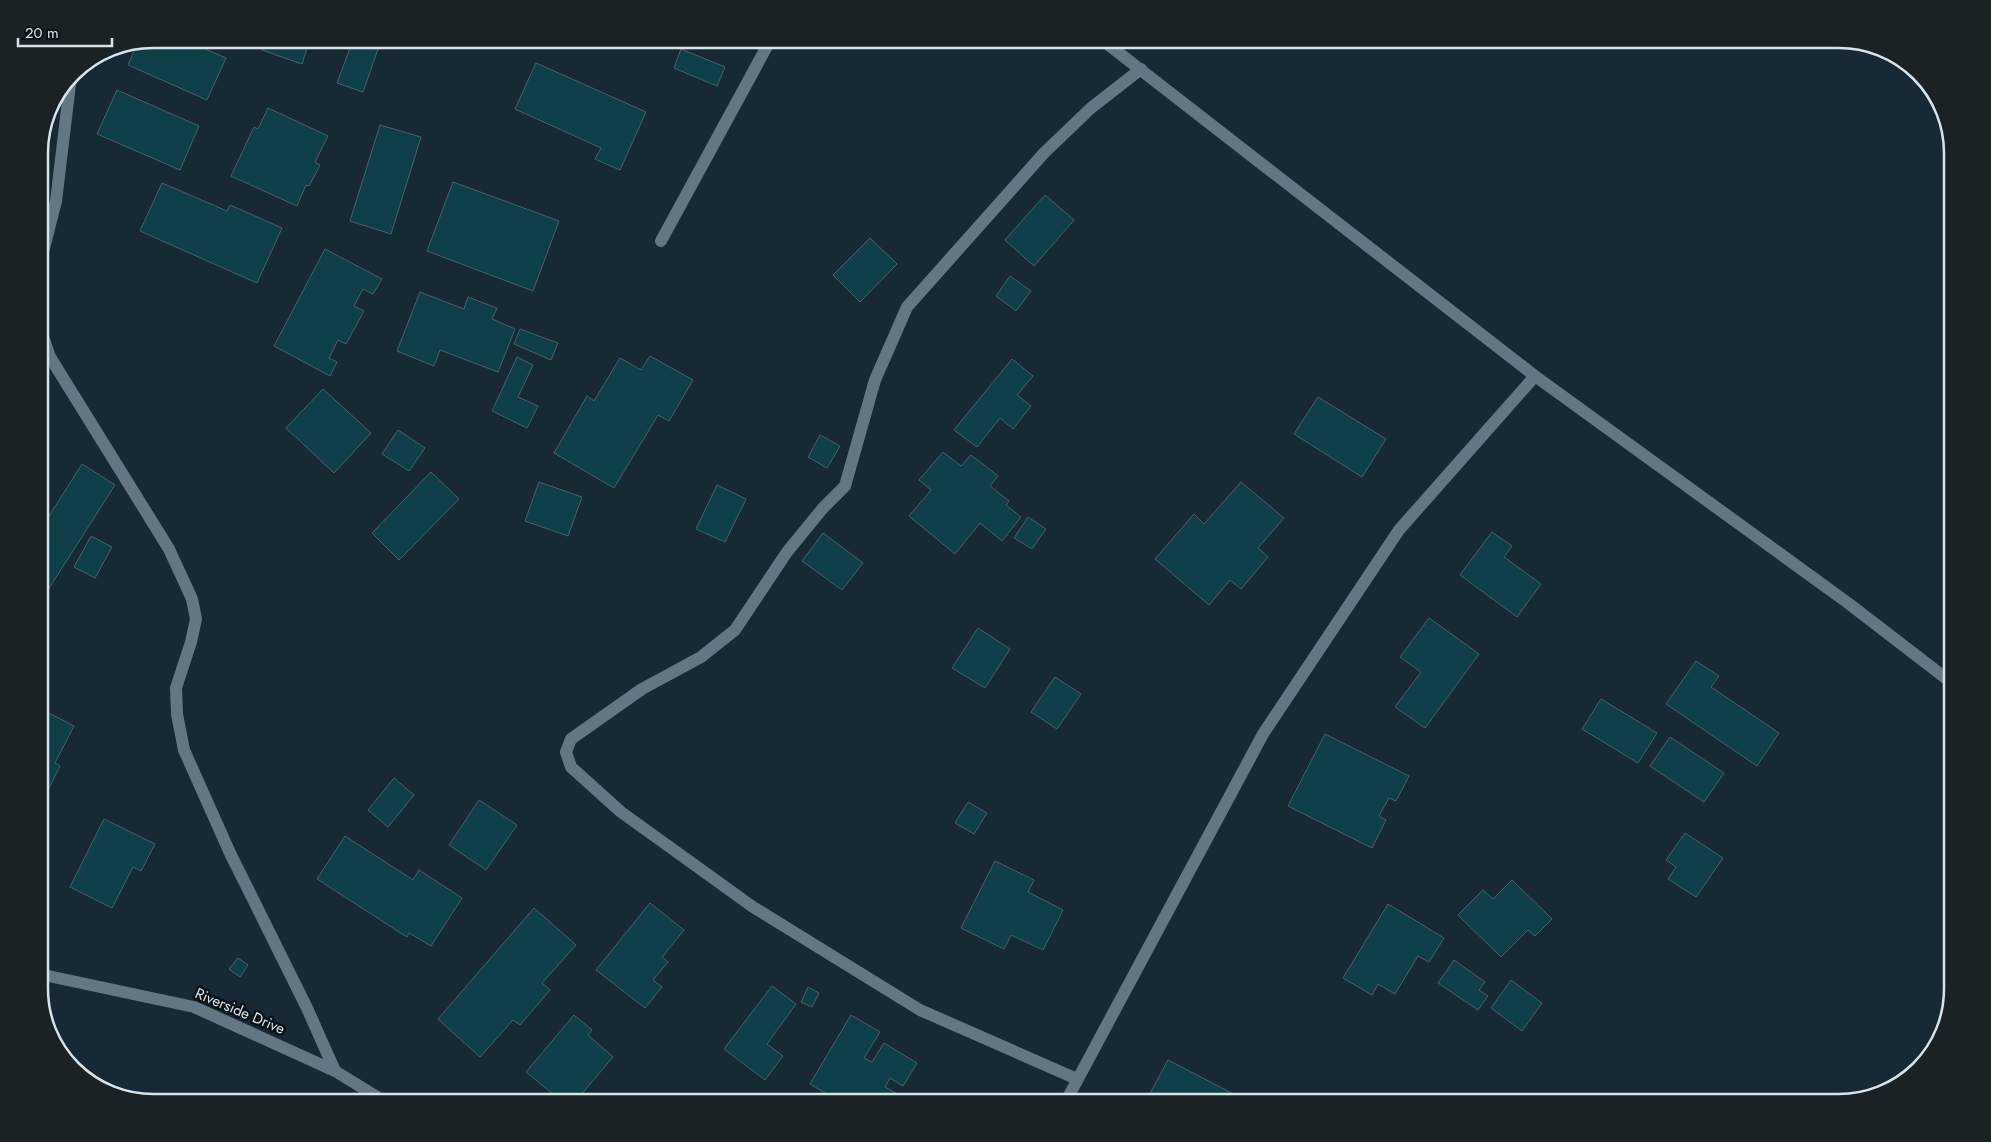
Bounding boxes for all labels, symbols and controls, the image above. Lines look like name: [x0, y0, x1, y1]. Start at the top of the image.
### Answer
scale bar: [18, 15, 111, 47]
text: 20 m: [25, 22, 59, 44]
street label: Riverside Drive: [192, 982, 289, 1040]

